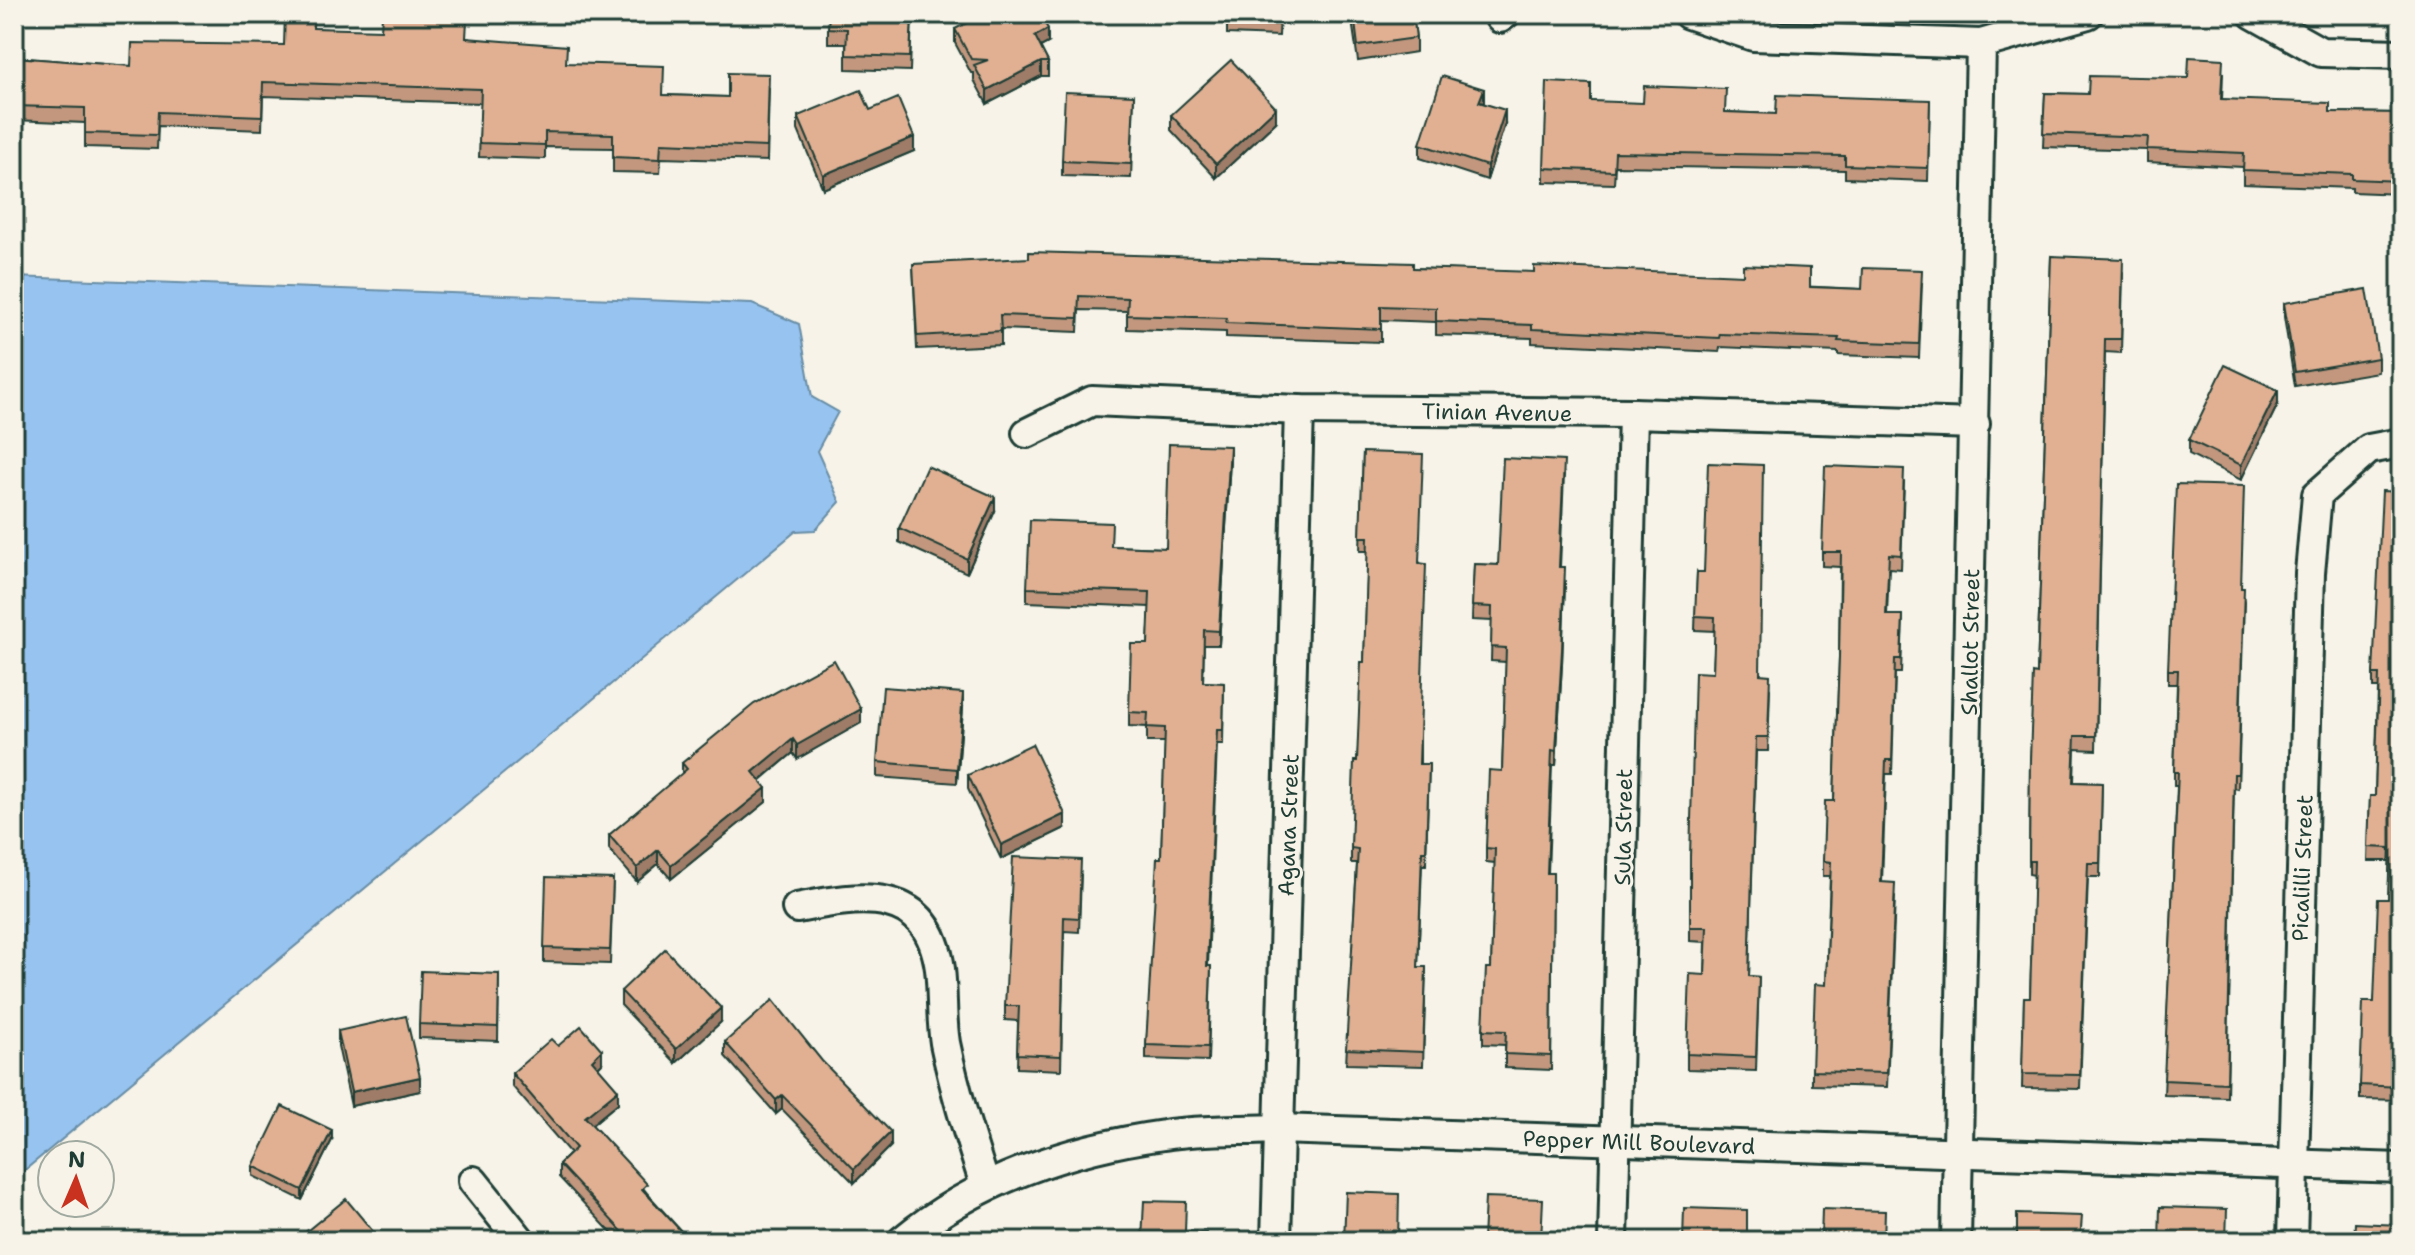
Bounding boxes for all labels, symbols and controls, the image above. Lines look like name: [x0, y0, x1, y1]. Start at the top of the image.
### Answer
street label: Tinian Avenue: [1421, 397, 1572, 428]
street label: Shallot Street: [1955, 568, 1986, 716]
street label: Agana Street: [1272, 753, 1305, 897]
street label: Sula Street: [1608, 768, 1639, 886]
street label: Picalilli Street: [2285, 794, 2320, 942]
street label: Pepper Mill Boulevard: [1522, 1124, 1756, 1161]
north arrow: [36, 1139, 116, 1219]
text: N: [67, 1145, 86, 1174]

